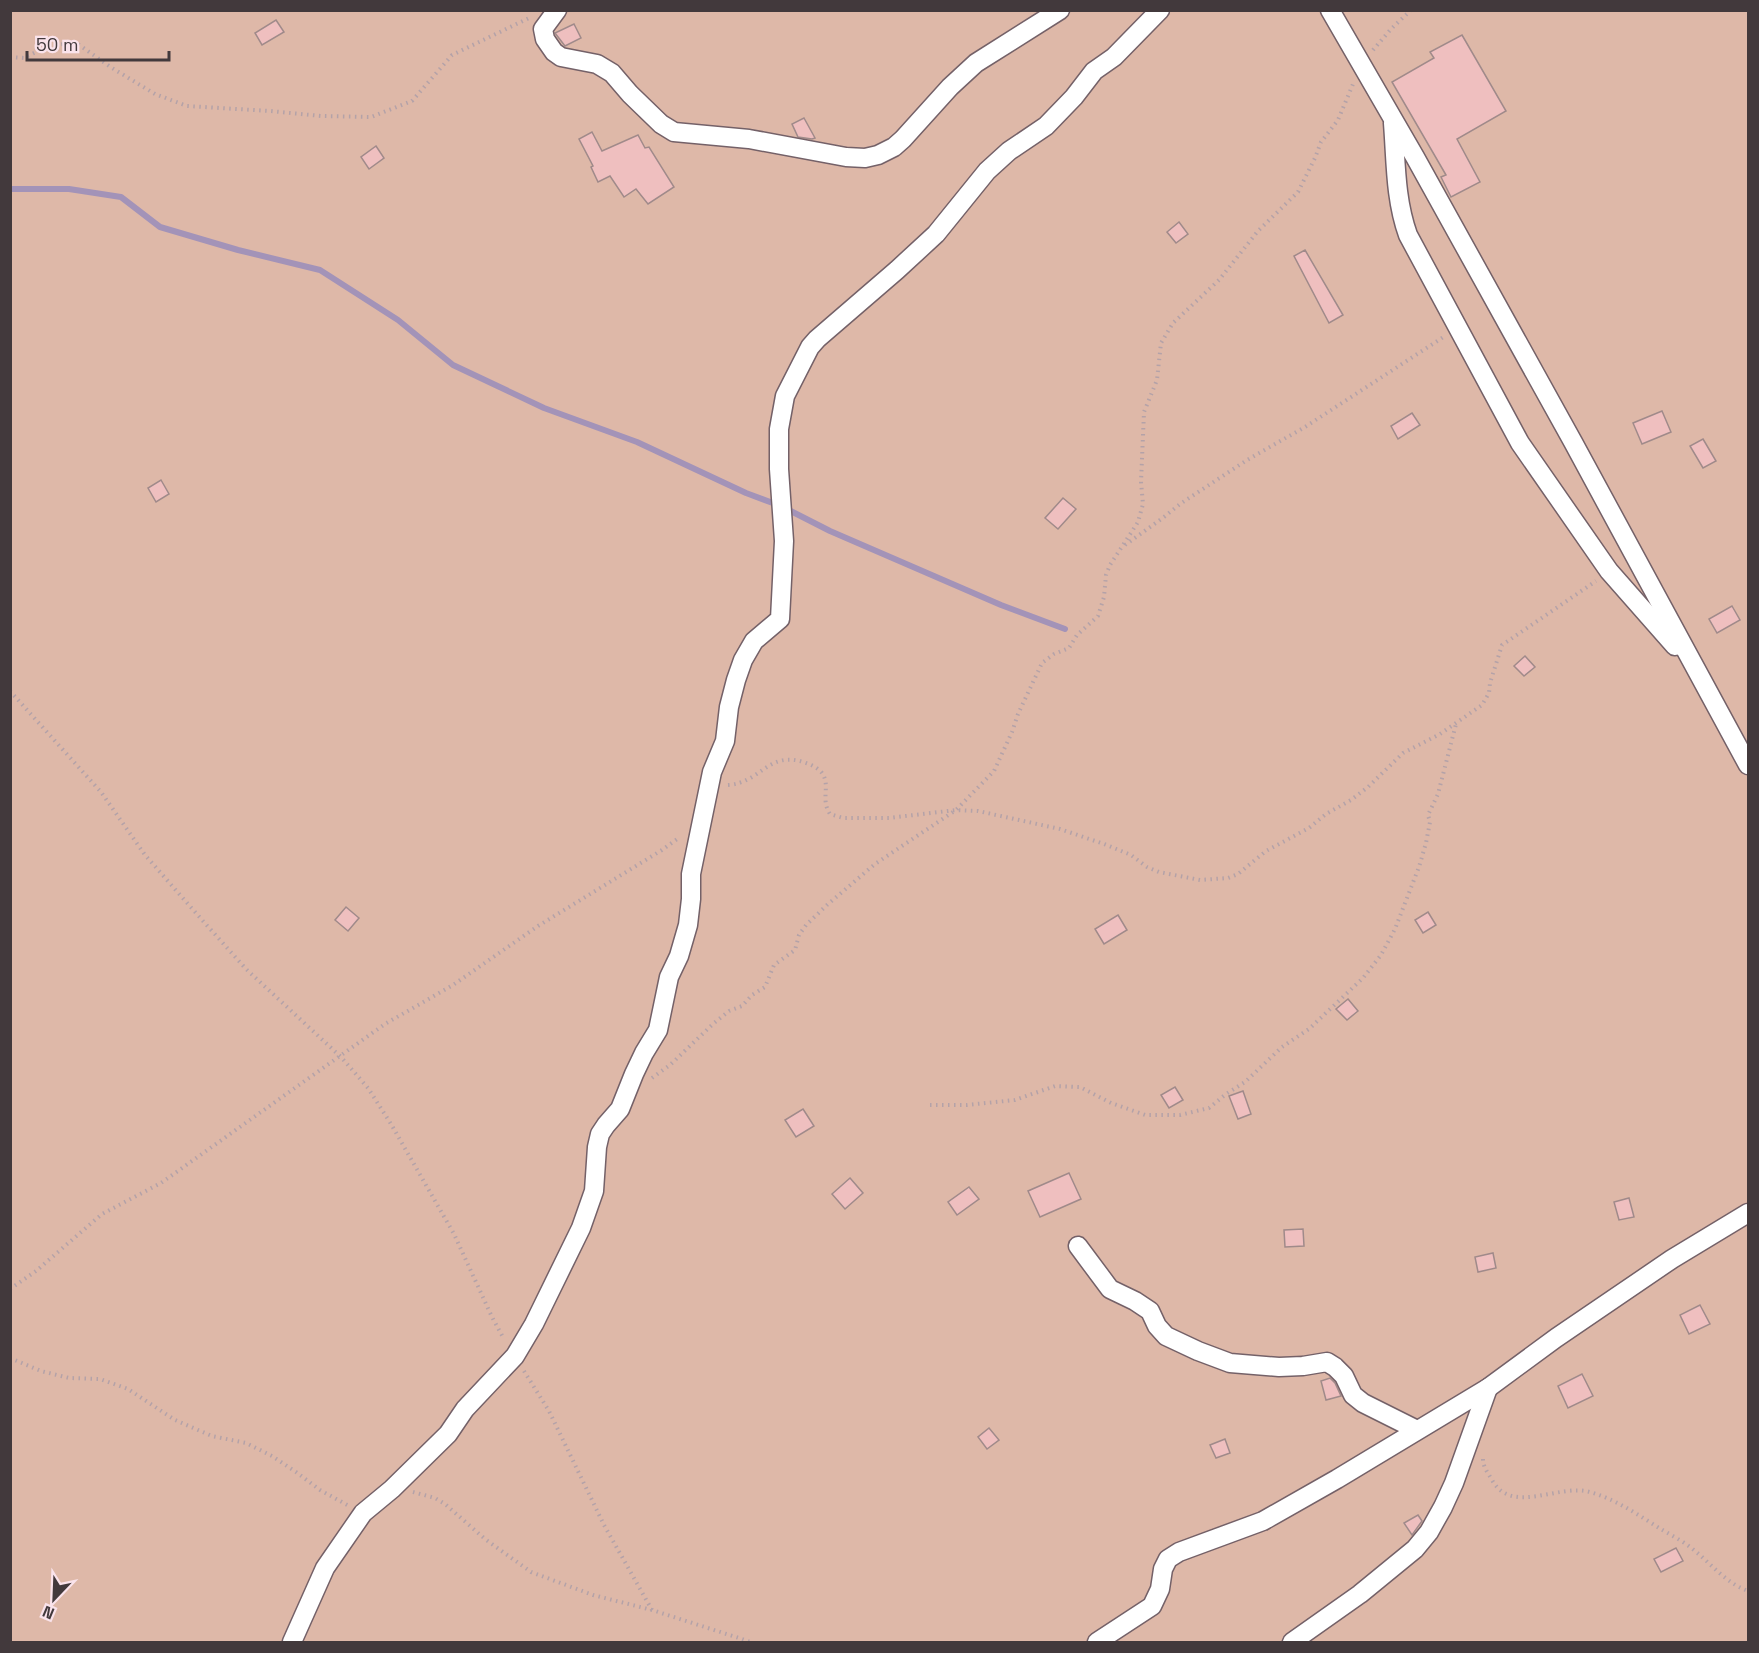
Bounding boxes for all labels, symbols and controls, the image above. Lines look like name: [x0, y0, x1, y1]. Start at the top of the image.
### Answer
scale bar: [27, 24, 170, 62]
text: 50 m: [36, 33, 78, 56]
north arrow: [24, 1569, 84, 1629]
text: N: [39, 1601, 57, 1624]

